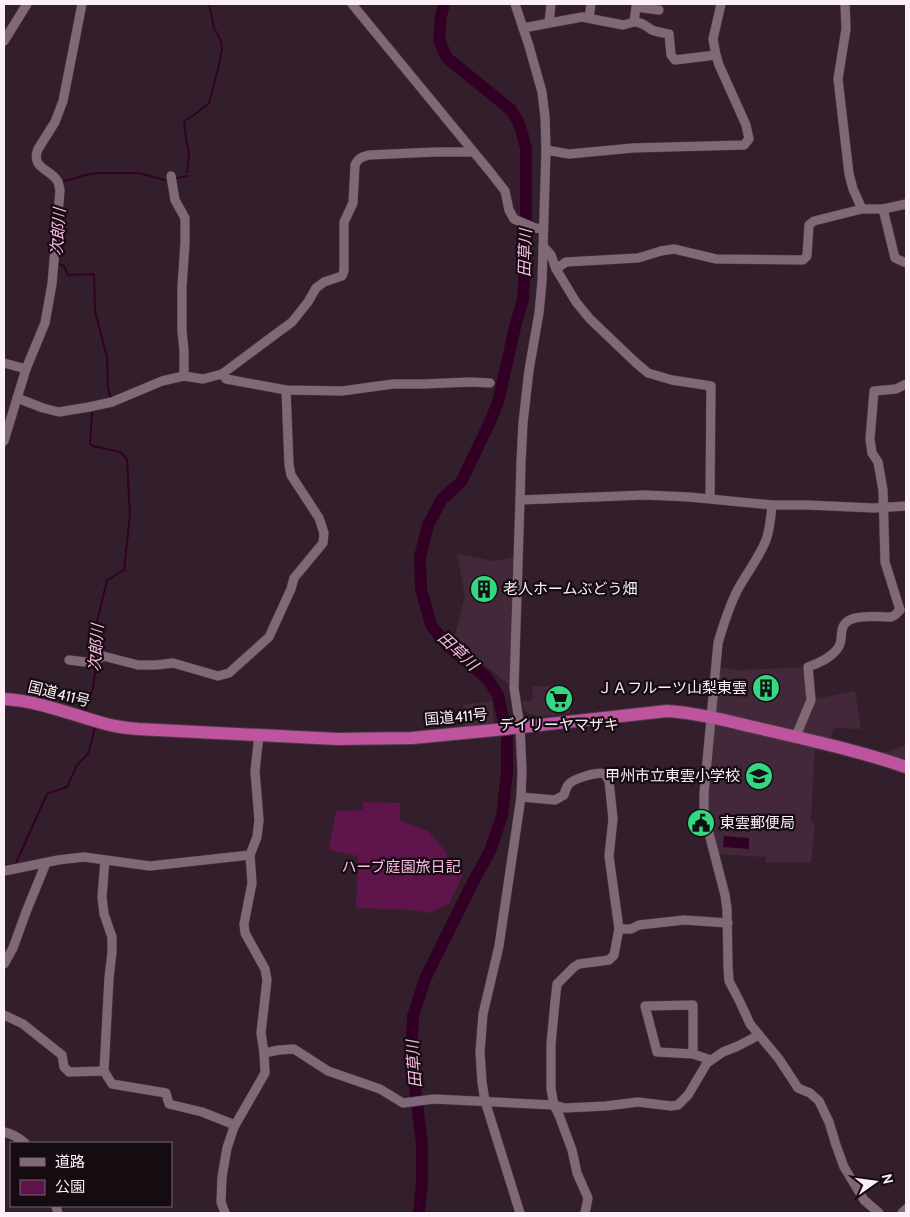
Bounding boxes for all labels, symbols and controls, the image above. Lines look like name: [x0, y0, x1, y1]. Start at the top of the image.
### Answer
water label: 次郎川: [47, 205, 69, 257]
water label: 田草川: [515, 227, 535, 277]
building icon: 老人ホームぶどう畑: [469, 574, 499, 604]
place label: 老人ホームぶどう畑: [503, 580, 638, 598]
water label: 次郎川: [85, 621, 107, 673]
water label: 田草川: [434, 628, 483, 676]
building icon: ＪＡフルーツ山梨東雲: [751, 673, 781, 703]
street label: 国道411号: [26, 678, 92, 710]
place label: ＪＡフルーツ山梨東雲: [597, 679, 747, 697]
supermarket icon: デイリーヤマザキ: [544, 684, 574, 714]
street label: 国道411号: [424, 705, 488, 729]
place label: デイリーヤマザキ: [499, 716, 619, 734]
school or university icon: 甲州市立東雲小学校: [744, 761, 774, 791]
place label: 甲州市立東雲小学校: [605, 767, 740, 785]
public building icon: 東雲郵便局: [686, 808, 716, 838]
place label: 東雲郵便局: [720, 814, 795, 832]
park label: ハーブ庭園旅日記: [341, 858, 461, 876]
water label: 田草川: [403, 1037, 425, 1089]
legend: [10, 1142, 172, 1207]
text: 道路: [55, 1153, 85, 1171]
north arrow: [850, 1157, 900, 1207]
text: N: [878, 1172, 898, 1186]
text: 公園: [55, 1178, 85, 1196]

